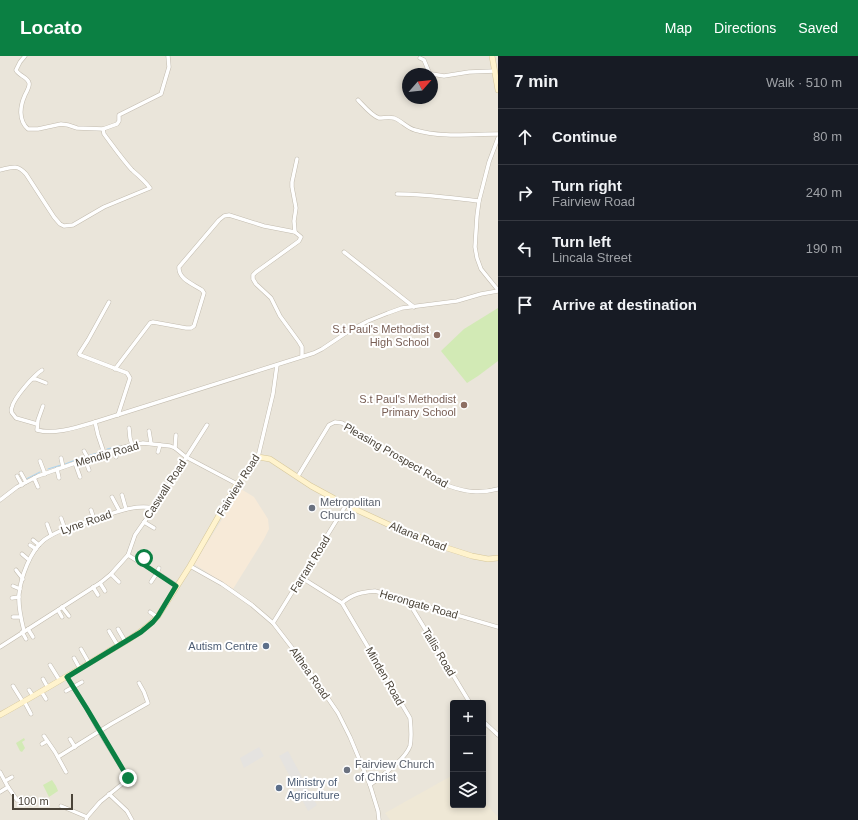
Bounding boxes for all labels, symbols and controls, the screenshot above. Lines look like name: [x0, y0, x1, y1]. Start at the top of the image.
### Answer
text: Locato: [20, 17, 82, 38]
text: Map: [665, 20, 692, 36]
text: Directions: [714, 20, 776, 36]
text: Saved: [798, 20, 838, 36]
north arrow: [402, 68, 438, 104]
text: 7 min: [514, 72, 558, 91]
text: Walk · 510 m: [766, 75, 842, 90]
icon: ahead: [514, 126, 536, 148]
text: Continue: [552, 128, 617, 145]
text: 80 m: [813, 129, 842, 144]
text: Turn right: [552, 177, 622, 194]
icon: right: [514, 182, 536, 204]
text: 240 m: [806, 185, 842, 200]
text: Fairview Road: [552, 194, 635, 209]
text: Turn left: [552, 233, 611, 250]
icon: left: [514, 238, 536, 260]
text: 190 m: [806, 241, 842, 256]
text: Lincala Street: [552, 250, 632, 265]
icon: arrive: [514, 294, 536, 316]
text: Arrive at destination: [552, 296, 697, 313]
place label: S.t Paul's Methodist High School: [332, 323, 429, 348]
marker: S.t Paul's Methodist High School: [432, 330, 442, 340]
place label: S.t Paul's Methodist Primary School: [359, 393, 456, 418]
marker: S.t Paul's Methodist Primary School: [459, 400, 469, 410]
street label: Pleasing Prospect Road: [342, 420, 450, 490]
street label: Mendip Road: [74, 439, 140, 469]
street label: Fairview Road: [214, 452, 262, 518]
street label: Caswall Road: [141, 457, 189, 521]
place label: Metropolitan Church: [320, 496, 381, 521]
marker: Metropolitan Church: [307, 503, 317, 513]
street label: Lyne Road: [59, 508, 113, 536]
street label: Altana Road: [388, 519, 448, 553]
street label: Farrant Road: [288, 533, 332, 595]
route start: [135, 549, 153, 567]
street label: Herongate Road: [379, 587, 459, 621]
street label: Tallis Road: [420, 626, 458, 678]
place label: Autism Centre: [188, 640, 258, 652]
marker: Autism Centre: [261, 641, 271, 651]
street label: Althea Road: [288, 645, 332, 701]
street label: Minden Road: [363, 645, 407, 707]
map controls: [450, 700, 486, 808]
button: +: [450, 700, 486, 736]
button: −: [450, 736, 486, 772]
place label: Fairview Church of Christ: [355, 758, 434, 783]
marker: Fairview Church of Christ: [342, 765, 352, 775]
route end: [119, 769, 137, 787]
button: layers: [450, 772, 486, 808]
place label: Ministry of Agriculture: [287, 776, 340, 801]
marker: Ministry of Agriculture: [274, 783, 284, 793]
scale bar: [12, 792, 73, 811]
text: 100 m: [18, 795, 49, 807]

